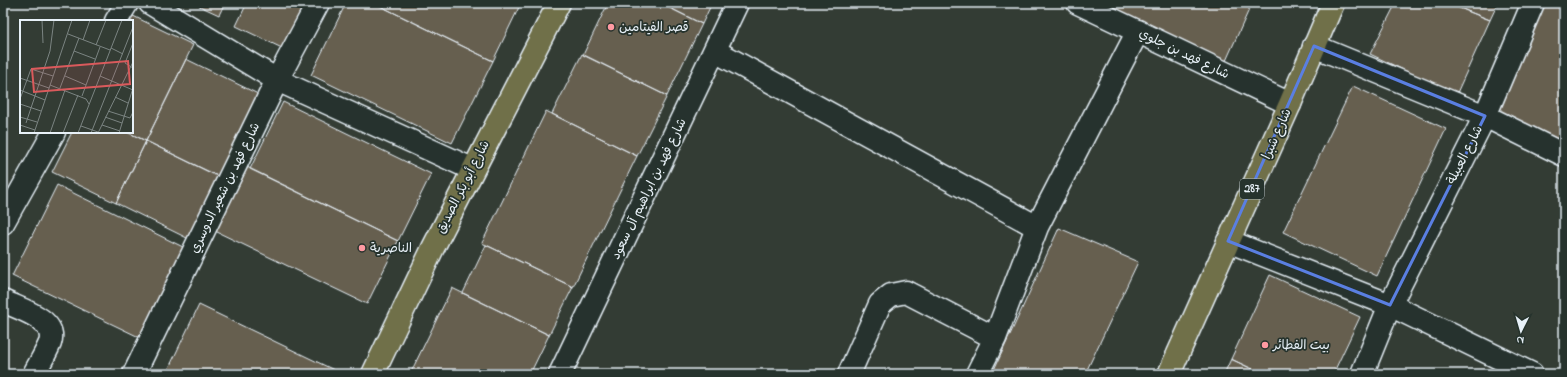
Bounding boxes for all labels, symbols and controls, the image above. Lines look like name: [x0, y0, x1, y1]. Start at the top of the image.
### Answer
place label: قصر الفيتامين: [619, 18, 689, 37]
inset map: [20, 20, 133, 133]
marker: قصر الفيتامين: [606, 22, 616, 32]
street label: شارع فهد بن جلوي: [1136, 24, 1232, 84]
street label: شارع شبرا: [1257, 105, 1297, 163]
street label: شارع فهد بن ابراهيم آل سعود: [606, 115, 692, 263]
street label: شارع فهد بن شعير الدوسري: [185, 119, 265, 257]
street label: شارع العبيلة: [1442, 122, 1488, 188]
street label: شارع أبو بكر الصديق: [431, 137, 495, 237]
road number: 287: [1240, 179, 1264, 199]
place label: الناصرية: [370, 239, 412, 258]
marker: الناصرية: [357, 243, 367, 253]
north arrow: [1501, 311, 1541, 351]
text: N: [1516, 332, 1525, 348]
place label: بيت الفطائر: [1272, 336, 1330, 355]
marker: بيت الفطائر: [1260, 340, 1270, 350]

